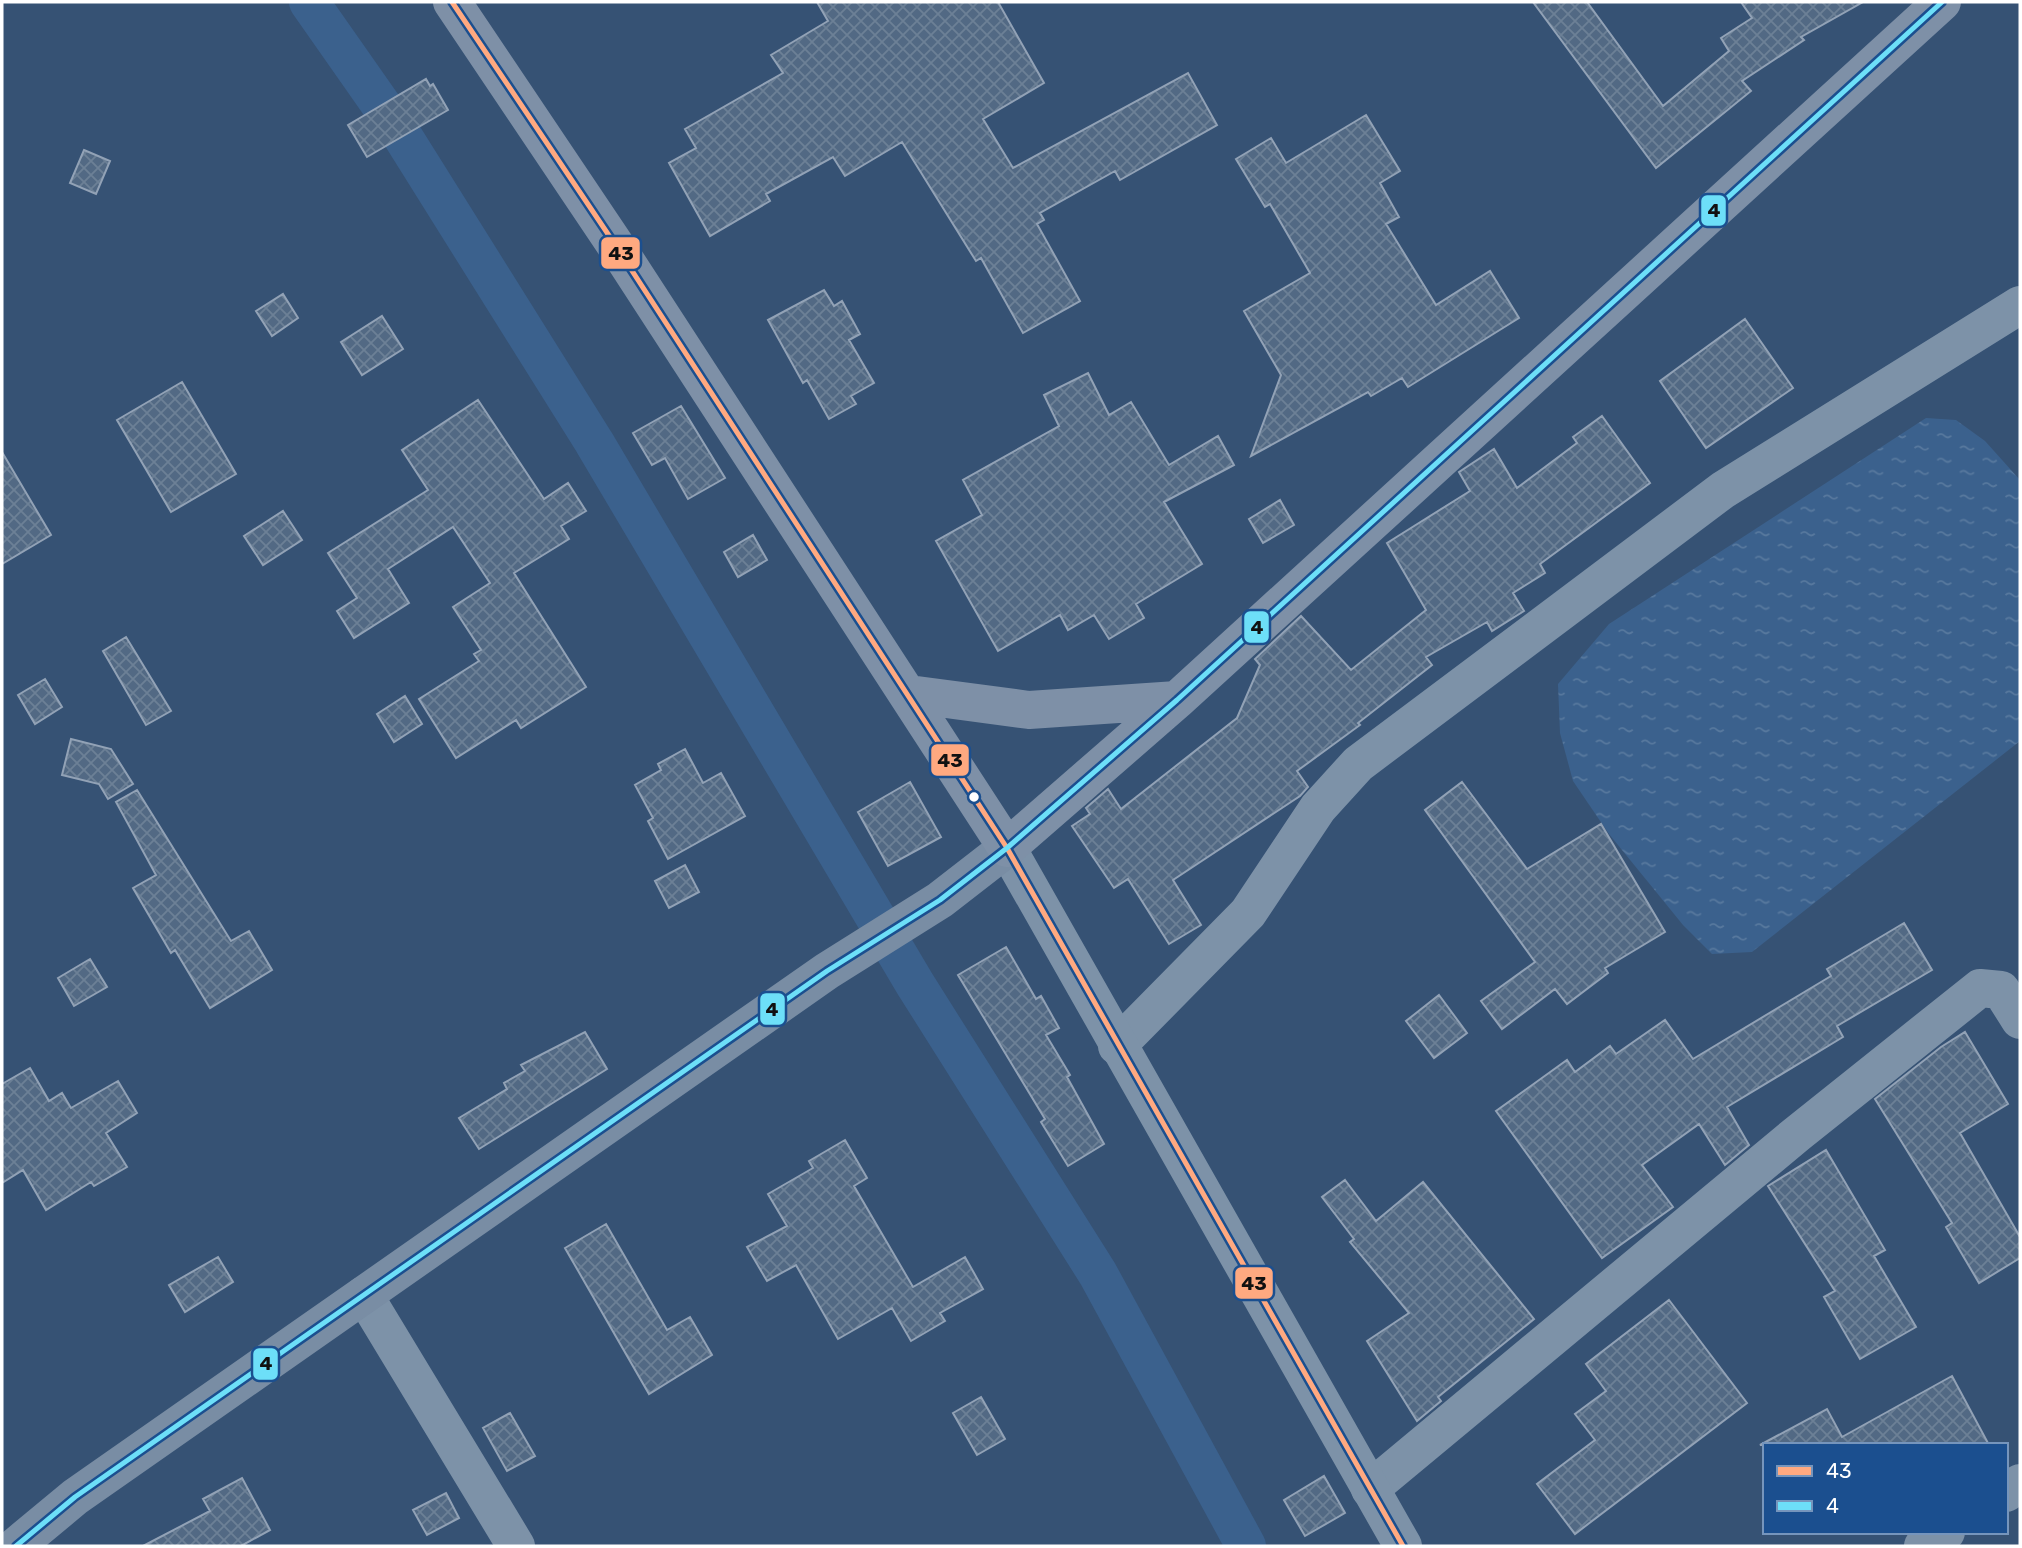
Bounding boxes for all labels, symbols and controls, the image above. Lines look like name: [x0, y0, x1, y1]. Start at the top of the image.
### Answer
line badge: 4: [1700, 194, 1727, 227]
text: 4: [1708, 199, 1721, 222]
line badge: 43: [600, 236, 641, 270]
text: 43: [608, 242, 634, 265]
line badge: 4: [1243, 610, 1270, 644]
text: 4: [1251, 616, 1264, 639]
line badge: 43: [930, 743, 970, 777]
text: 43: [937, 749, 963, 772]
unlabelled marker: [967, 790, 981, 804]
line badge: 4: [759, 992, 786, 1026]
text: 4: [766, 998, 779, 1021]
line badge: 43: [1234, 1266, 1274, 1300]
text: 43: [1241, 1272, 1267, 1295]
line badge: 4: [252, 1347, 279, 1381]
text: 4: [260, 1352, 273, 1375]
legend: [1763, 1443, 2008, 1534]
text: 43: [1826, 1458, 1852, 1483]
text: 4: [1826, 1493, 1839, 1518]

